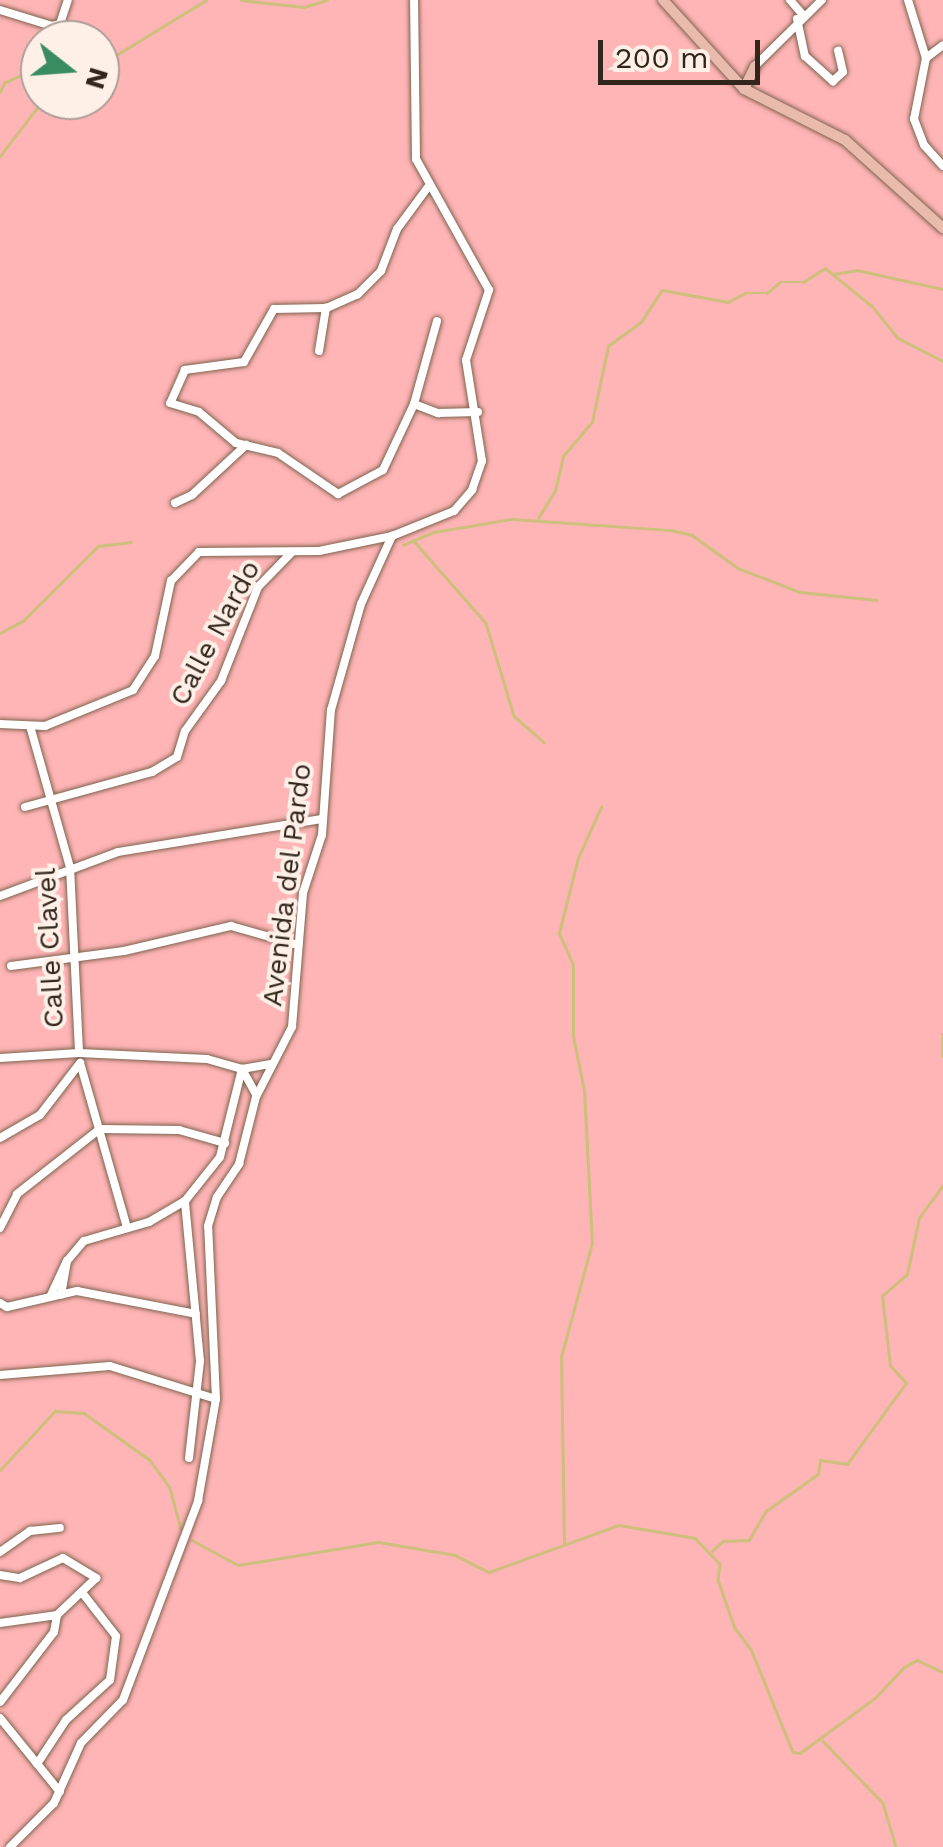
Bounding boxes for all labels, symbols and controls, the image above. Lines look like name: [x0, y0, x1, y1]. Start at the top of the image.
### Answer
north arrow: [20, 20, 120, 120]
scale bar: [603, 20, 766, 82]
text: 200 m: [615, 40, 709, 75]
text: N: [78, 64, 116, 93]
street label: Calle Nardo: [163, 555, 267, 711]
street label: Avenida del Pardo: [255, 761, 319, 1009]
street label: Calle Clavel: [29, 867, 71, 1029]

